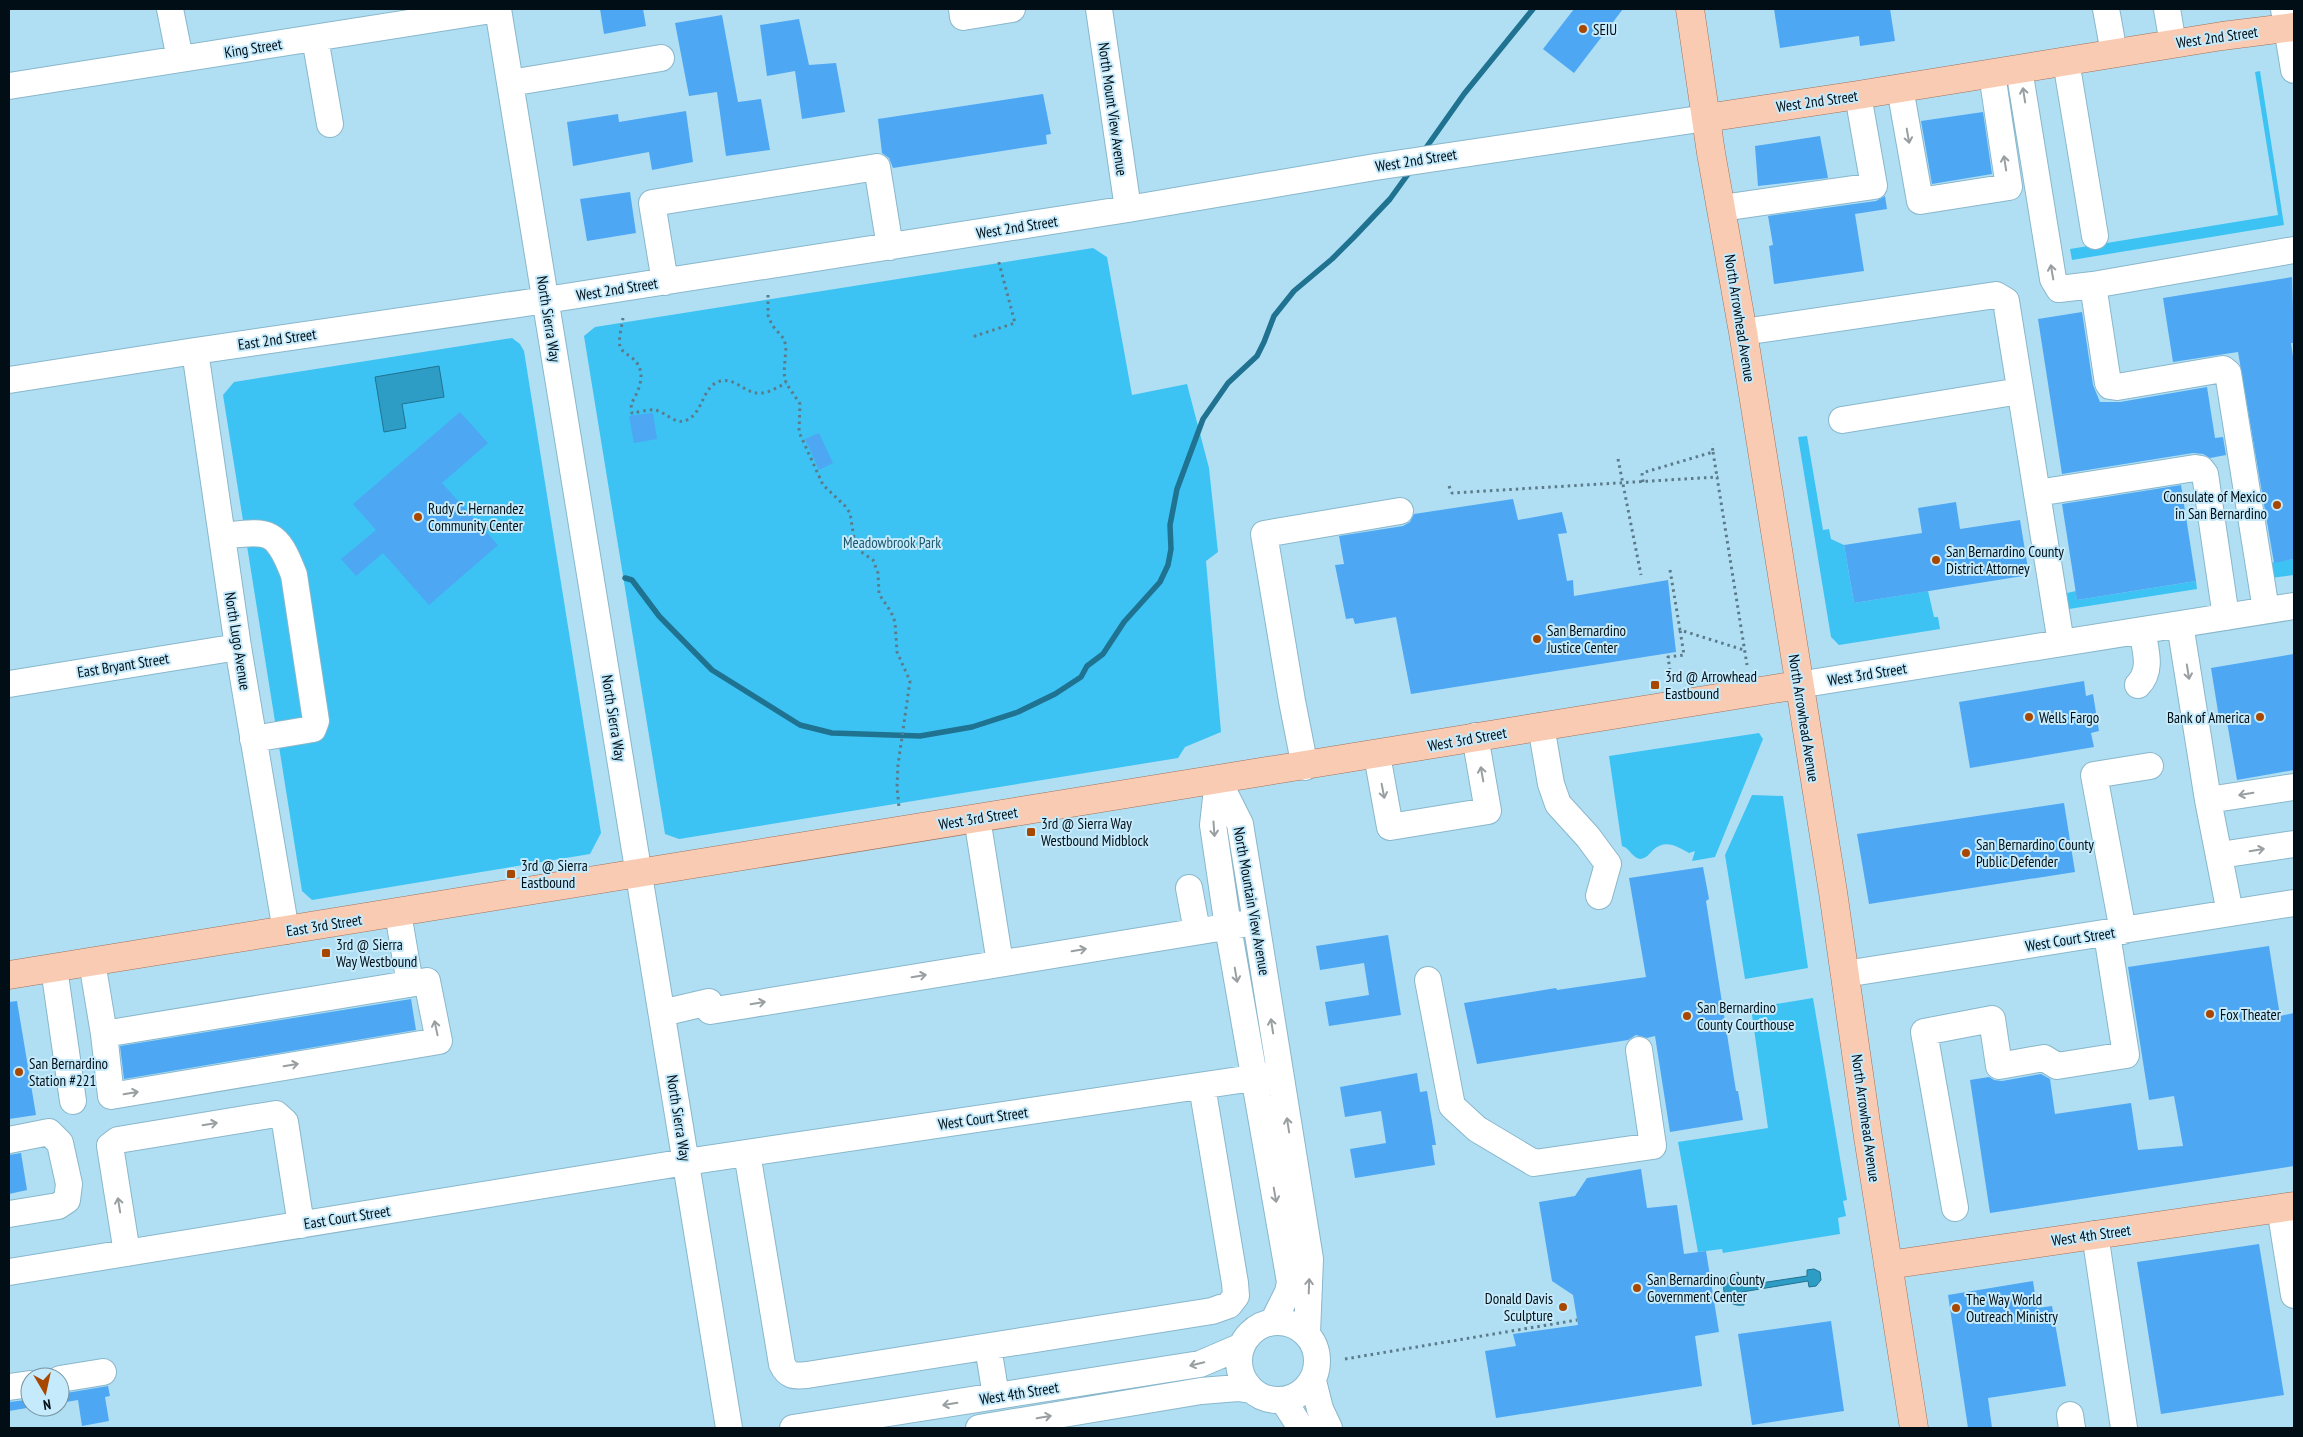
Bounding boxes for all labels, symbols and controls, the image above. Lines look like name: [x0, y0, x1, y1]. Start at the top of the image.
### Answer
place label: SEIU: [1593, 20, 1617, 39]
street label: West 2nd Street: [2175, 22, 2259, 52]
marker: SEIU: [1577, 23, 1589, 35]
street label: King Street: [223, 34, 283, 62]
street label: North Mount View Avenue: [1094, 41, 1132, 177]
street label: West 2nd Street: [1775, 86, 1859, 116]
one-way arrow: [2018, 87, 2028, 103]
one-way arrow: [1904, 128, 1914, 144]
street label: West 2nd Street: [1374, 144, 1458, 176]
one-way arrow: [2000, 155, 2010, 171]
street label: West 2nd Street: [975, 211, 1059, 243]
street label: North Arrowhead Avenue: [1721, 253, 1759, 383]
one-way arrow: [2047, 265, 2057, 281]
street label: West 2nd Street: [575, 273, 659, 305]
street label: North Sierra Way: [533, 274, 565, 364]
street label: East 2nd Street: [237, 324, 317, 354]
place label: Consulate of Mexico in San Bernardino: [2163, 487, 2267, 523]
place label: Rudy C. Hernandez Community Center: [428, 499, 524, 535]
marker: Consulate of Mexico in San Bernardino: [2271, 499, 2283, 511]
marker: Rudy C. Hernandez Community Center: [412, 511, 424, 523]
park label: Meadowbrook Park: [843, 533, 941, 552]
place label: San Bernardino County District Attorney: [1946, 542, 2064, 578]
marker: San Bernardino County District Attorney: [1930, 554, 1942, 566]
street label: North Lugo Avenue: [221, 591, 255, 691]
place label: San Bernardino Justice Center: [1546, 621, 1626, 657]
marker: San Bernardino Justice Center: [1531, 633, 1543, 645]
street label: East Bryant Street: [76, 648, 170, 682]
street label: North Arrowhead Avenue: [1785, 653, 1823, 783]
street label: West 3rd Street: [1826, 658, 1908, 690]
one-way arrow: [2183, 664, 2193, 680]
place label: 3rd @ Arrowhead Eastbound: [1665, 667, 1757, 703]
street label: North Sierra Way: [598, 673, 630, 763]
marker: 3rd @ Arrowhead Eastbound: [1649, 679, 1661, 691]
place label: Wells Fargo: [2039, 708, 2099, 727]
place label: Bank of America: [2167, 708, 2250, 727]
marker: Wells Fargo: [2023, 711, 2035, 723]
marker: Bank of America: [2254, 711, 2266, 723]
street label: West 3rd Street: [1426, 723, 1508, 755]
one-way arrow: [1476, 766, 1486, 782]
one-way arrow: [1379, 782, 1389, 798]
one-way arrow: [2238, 790, 2254, 800]
street label: West 3rd Street: [937, 802, 1019, 834]
place label: 3rd @ Sierra Way Westbound Midblock: [1041, 814, 1149, 850]
one-way arrow: [1209, 820, 1219, 836]
street label: North Mountain View Avenue: [1230, 825, 1274, 977]
marker: 3rd @ Sierra Way Westbound Midblock: [1025, 826, 1037, 838]
place label: San Bernardino County Public Defender: [1976, 835, 2094, 871]
one-way arrow: [2249, 844, 2265, 854]
marker: San Bernardino County Public Defender: [1960, 847, 1972, 859]
place label: 3rd @ Sierra Eastbound: [521, 856, 588, 892]
marker: 3rd @ Sierra Eastbound: [505, 868, 517, 880]
street label: East 3rd Street: [285, 910, 363, 940]
street label: West Court Street: [2024, 923, 2116, 955]
place label: 3rd @ Sierra Way Westbound: [336, 935, 417, 971]
one-way arrow: [1071, 945, 1087, 955]
marker: 3rd @ Sierra Way Westbound: [320, 947, 332, 959]
one-way arrow: [1232, 966, 1242, 982]
one-way arrow: [910, 971, 926, 981]
one-way arrow: [750, 997, 766, 1007]
place label: San Bernardino County Courthouse: [1697, 998, 1794, 1034]
place label: Fox Theater: [2220, 1005, 2282, 1024]
marker: Fox Theater: [2204, 1008, 2216, 1020]
marker: San Bernardino County Courthouse: [1681, 1010, 1693, 1022]
one-way arrow: [1267, 1019, 1277, 1035]
one-way arrow: [431, 1021, 441, 1037]
street label: North Arrowhead Avenue: [1848, 1053, 1884, 1183]
place label: San Bernardino Station #221: [29, 1054, 108, 1090]
one-way arrow: [283, 1059, 299, 1069]
marker: San Bernardino Station #221: [13, 1066, 25, 1078]
street label: North Sierra Way: [663, 1073, 695, 1163]
one-way arrow: [123, 1087, 139, 1097]
street label: West Court Street: [937, 1102, 1029, 1134]
one-way arrow: [1283, 1117, 1293, 1133]
one-way arrow: [202, 1119, 218, 1129]
one-way arrow: [1271, 1187, 1281, 1203]
one-way arrow: [114, 1197, 124, 1213]
street label: East Court Street: [303, 1201, 391, 1233]
street label: West 4th Street: [2050, 1220, 2132, 1250]
place label: San Bernardino County Government Center: [1647, 1270, 1765, 1306]
one-way arrow: [1305, 1278, 1314, 1294]
marker: San Bernardino County Government Center: [1631, 1282, 1643, 1294]
place label: Donald Davis Sculpture: [1485, 1289, 1553, 1325]
place label: The Way World Outreach Ministry: [1966, 1290, 2058, 1326]
marker: Donald Davis Sculpture: [1557, 1301, 1569, 1313]
marker: The Way World Outreach Ministry: [1950, 1302, 1962, 1314]
one-way arrow: [1189, 1360, 1205, 1369]
north arrow: [20, 1367, 70, 1417]
street label: West 4th Street: [978, 1377, 1060, 1409]
text: N: [42, 1395, 52, 1414]
one-way arrow: [942, 1399, 958, 1409]
one-way arrow: [1036, 1412, 1052, 1422]

